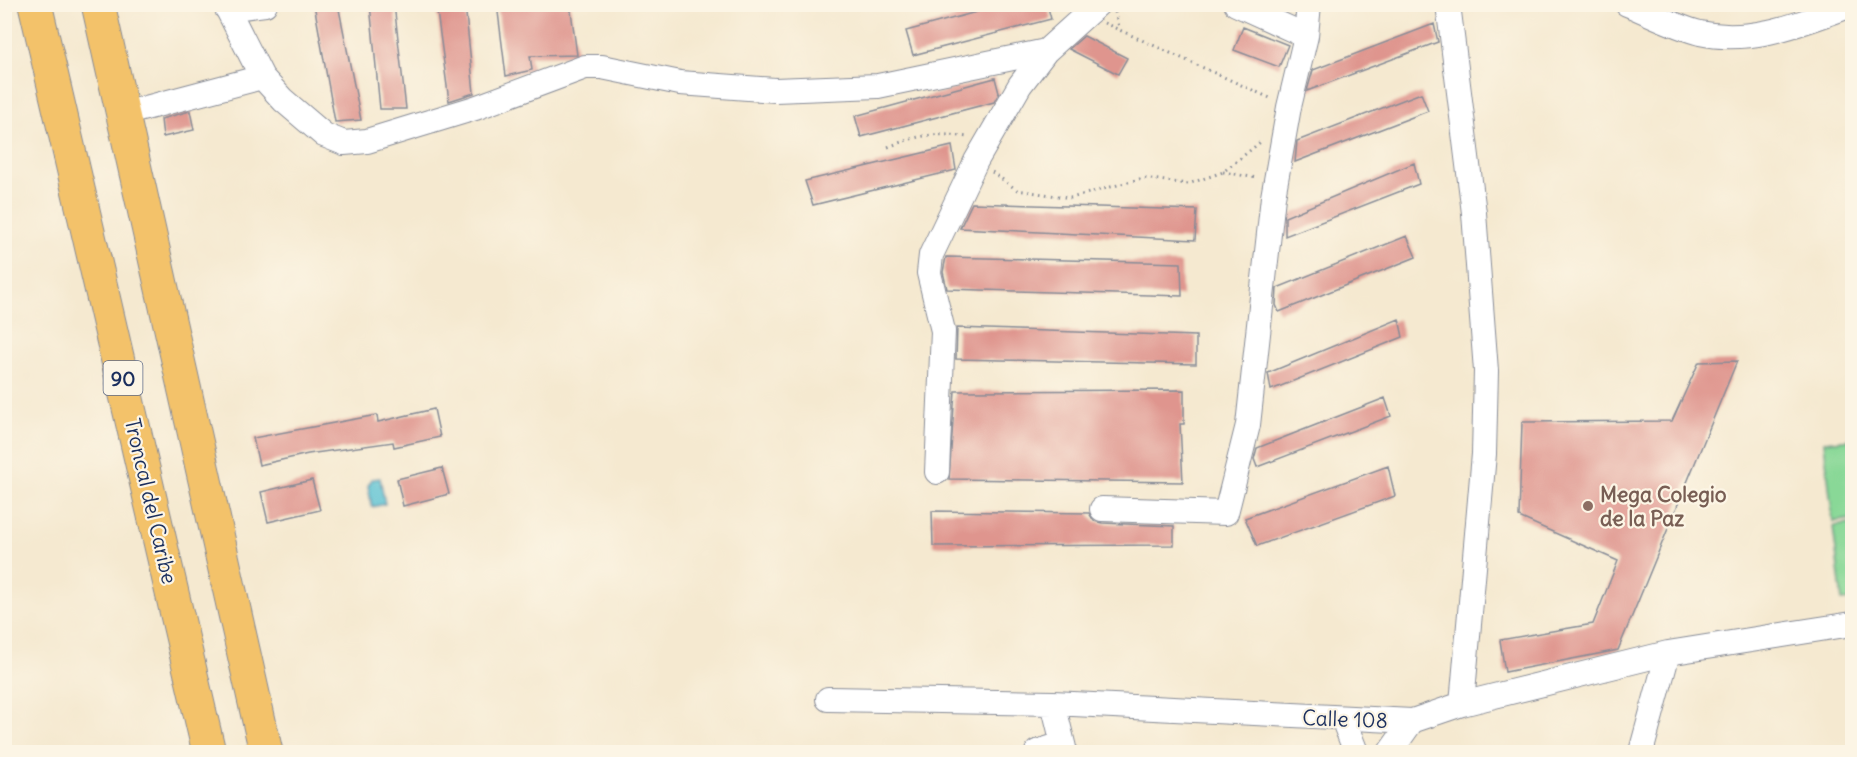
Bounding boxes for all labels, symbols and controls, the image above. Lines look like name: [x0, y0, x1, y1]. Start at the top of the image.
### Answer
road number: 90: [104, 361, 142, 395]
street label: Troncal del Caribe: [119, 416, 183, 586]
place label: Mega Colegio de la Paz: [1600, 481, 1727, 532]
marker: Mega Colegio de la Paz: [1581, 499, 1595, 513]
street label: Calle 108: [1302, 704, 1388, 734]

